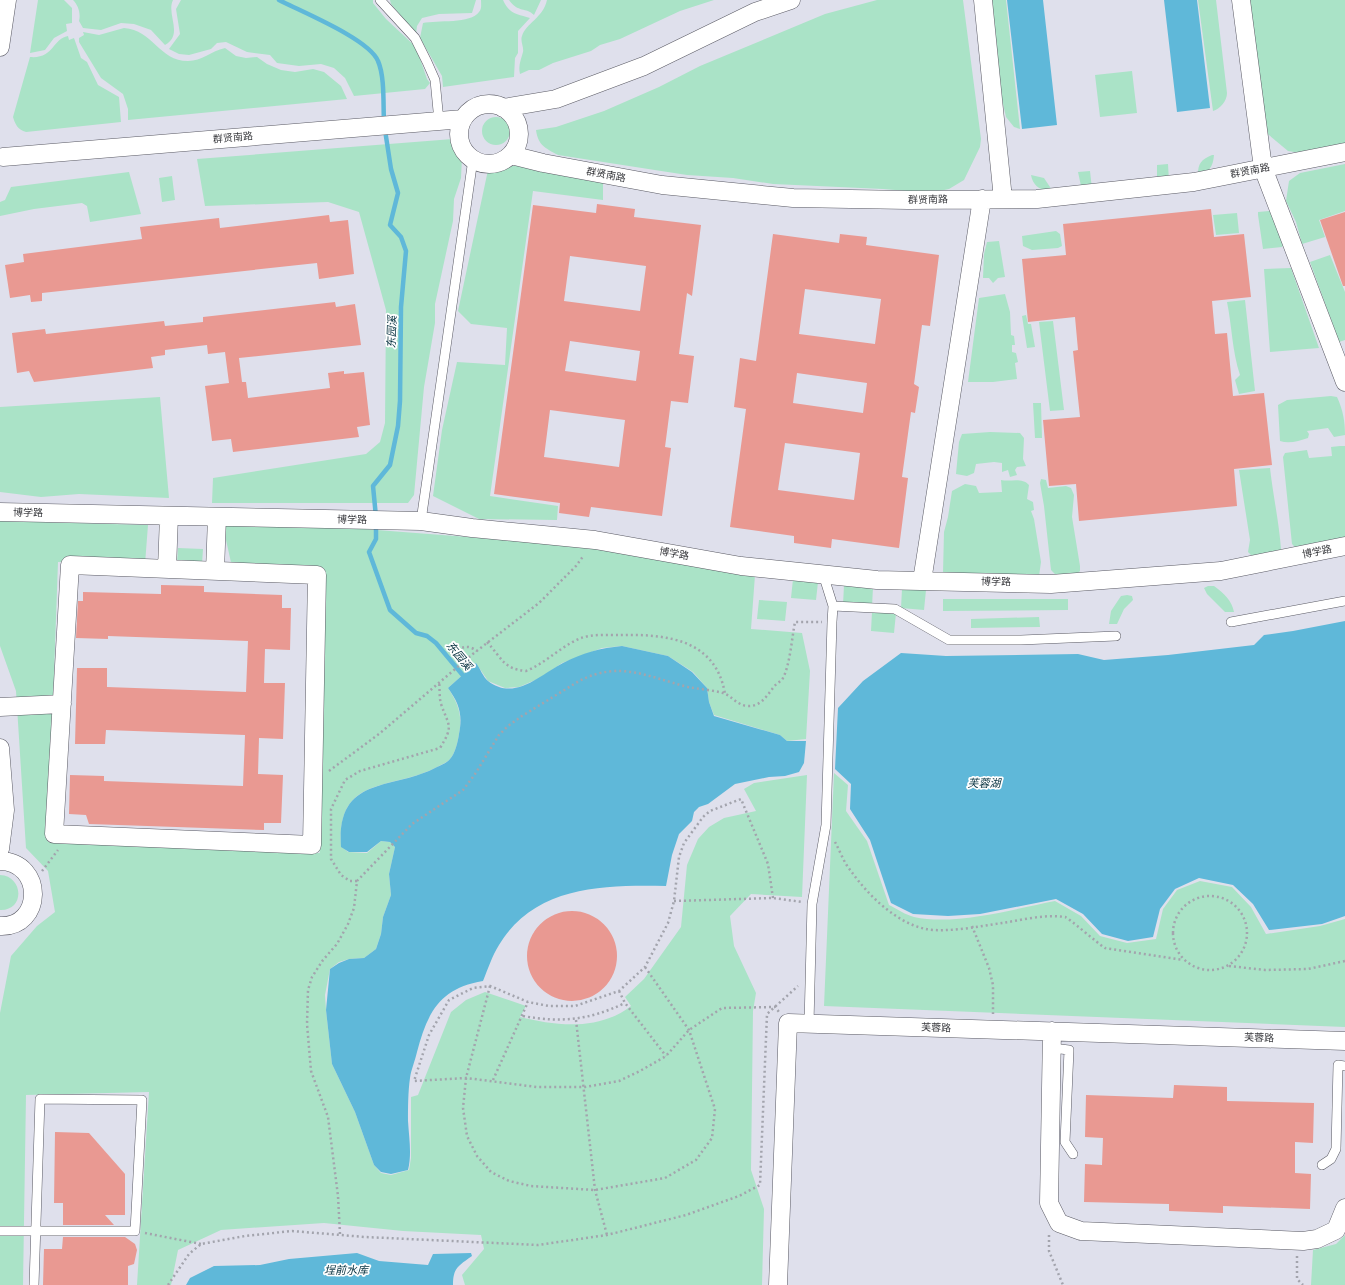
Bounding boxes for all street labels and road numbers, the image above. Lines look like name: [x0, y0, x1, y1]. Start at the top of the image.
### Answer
street label: 群贤南路: [213, 130, 253, 146]
street label: 群贤南路: [1229, 161, 1271, 181]
street label: 群贤南路: [585, 165, 627, 185]
street label: 群贤南路: [908, 194, 948, 206]
street label: 博学路: [13, 507, 43, 519]
street label: 博学路: [337, 514, 367, 526]
street label: 博学路: [1301, 543, 1333, 561]
street label: 博学路: [658, 545, 690, 563]
street label: 博学路: [981, 576, 1011, 588]
street label: 芙蓉路: [921, 1021, 951, 1035]
street label: 芙蓉路: [1244, 1031, 1274, 1045]

